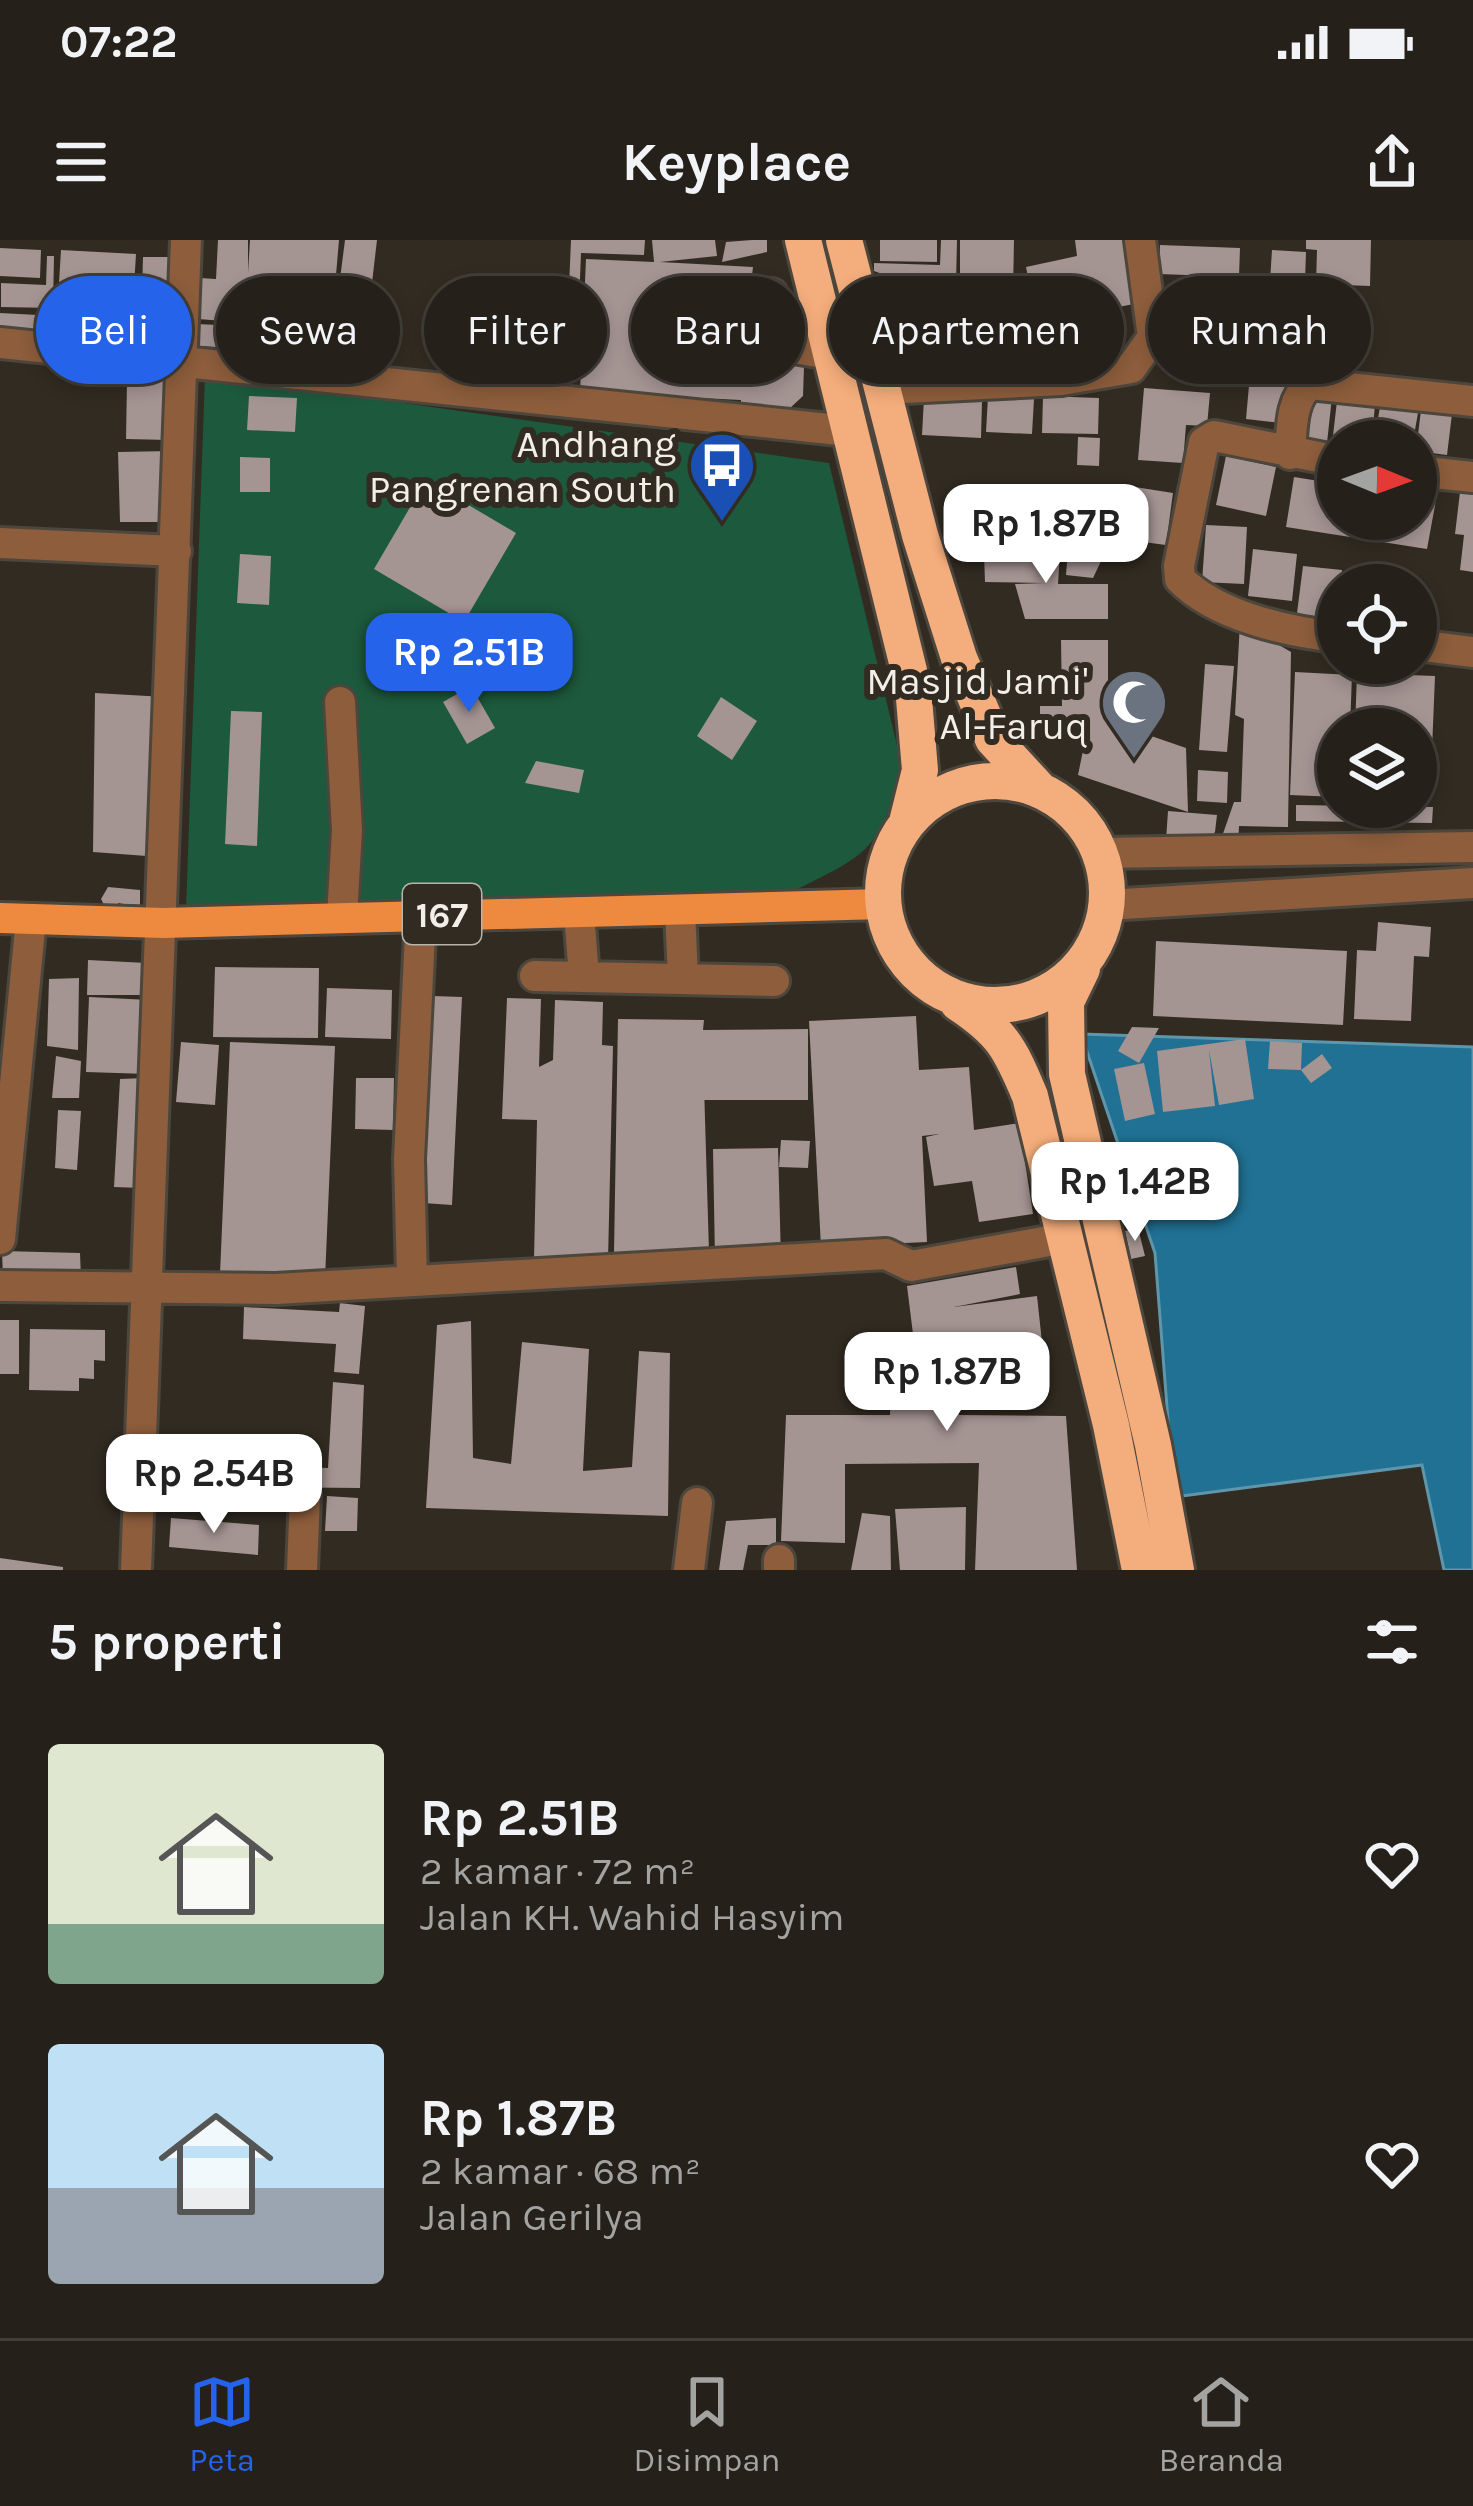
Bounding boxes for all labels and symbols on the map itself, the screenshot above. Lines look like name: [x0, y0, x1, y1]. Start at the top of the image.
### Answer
north arrow: [1317, 420, 1437, 540]
place label: Andhang Pangrenan South: [369, 421, 676, 512]
bus stop icon: Andhang Pangrenan South: [687, 430, 757, 524]
pin: Rp 1.87B: [922, 484, 1170, 586]
pin: Rp 2.51B: [345, 613, 593, 715]
place label: Masjid Jami' Al-Faruq: [866, 658, 1088, 749]
mosque icon: Masjid Jami' Al-Faruq: [1099, 667, 1169, 761]
road number: 167: [403, 884, 481, 944]
pin: Rp 1.42B: [1011, 1142, 1259, 1244]
pin: Rp 1.87B: [823, 1332, 1071, 1434]
pin: Rp 2.54B: [90, 1434, 338, 1536]

